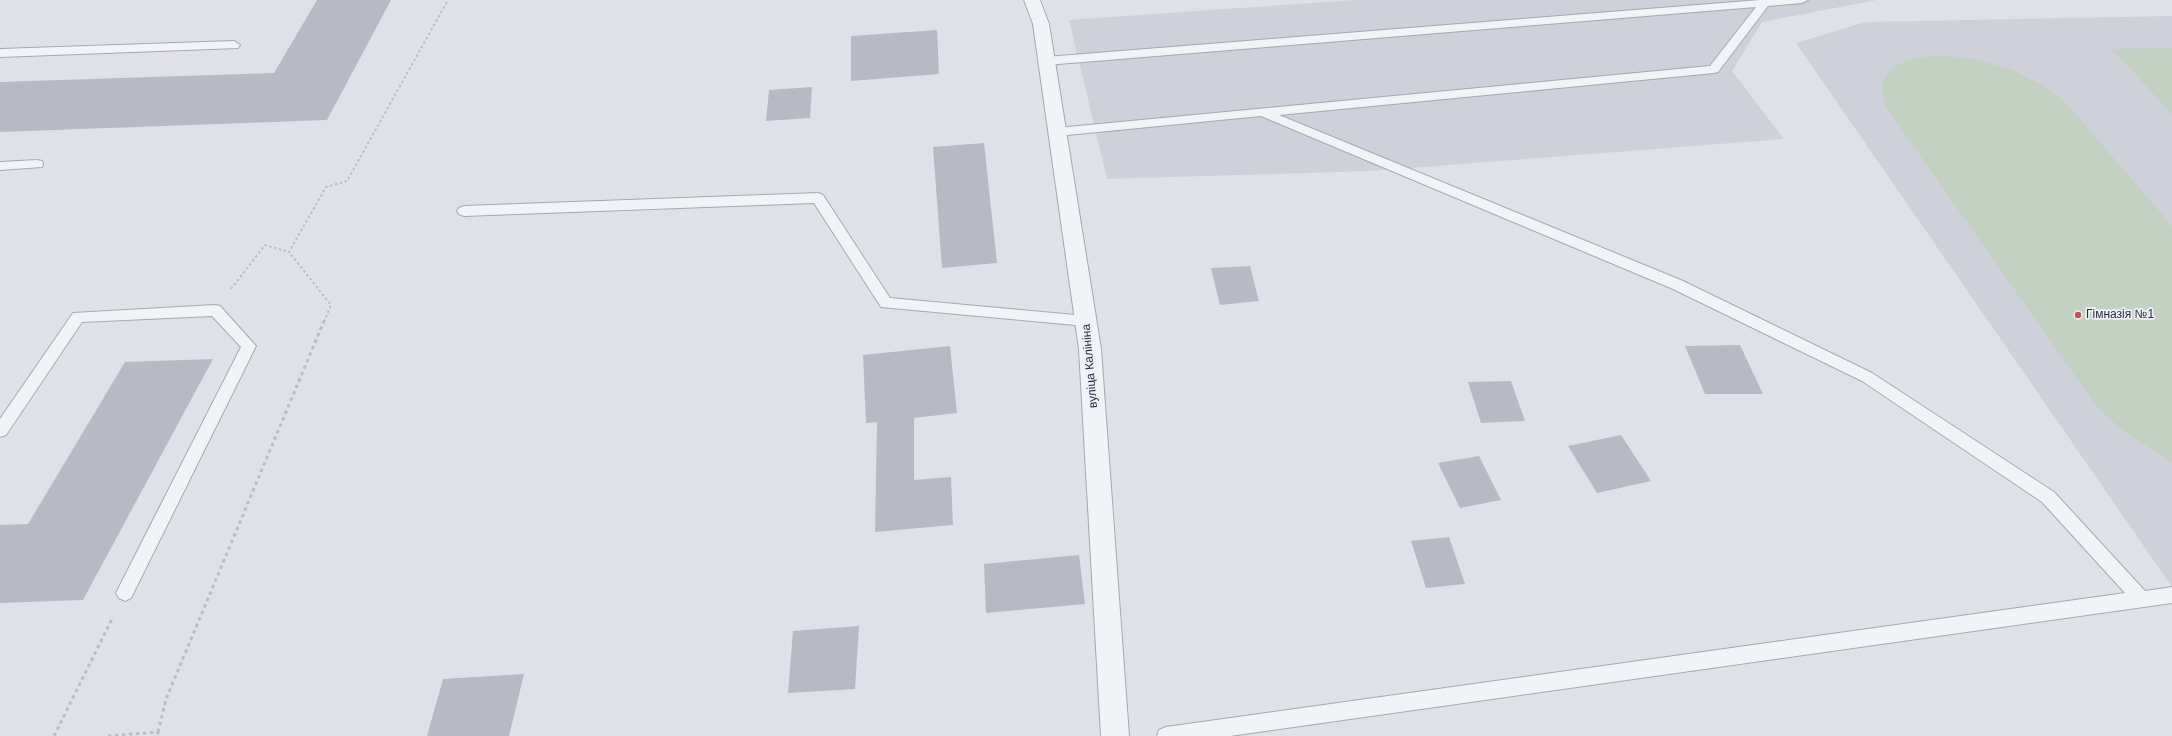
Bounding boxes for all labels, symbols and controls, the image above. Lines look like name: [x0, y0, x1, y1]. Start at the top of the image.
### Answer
place label: Гімназія №1: [2086, 308, 2154, 322]
marker: Гімназія №1: [2073, 310, 2083, 320]
street label: вуліца Калініна: [1079, 323, 1101, 409]

